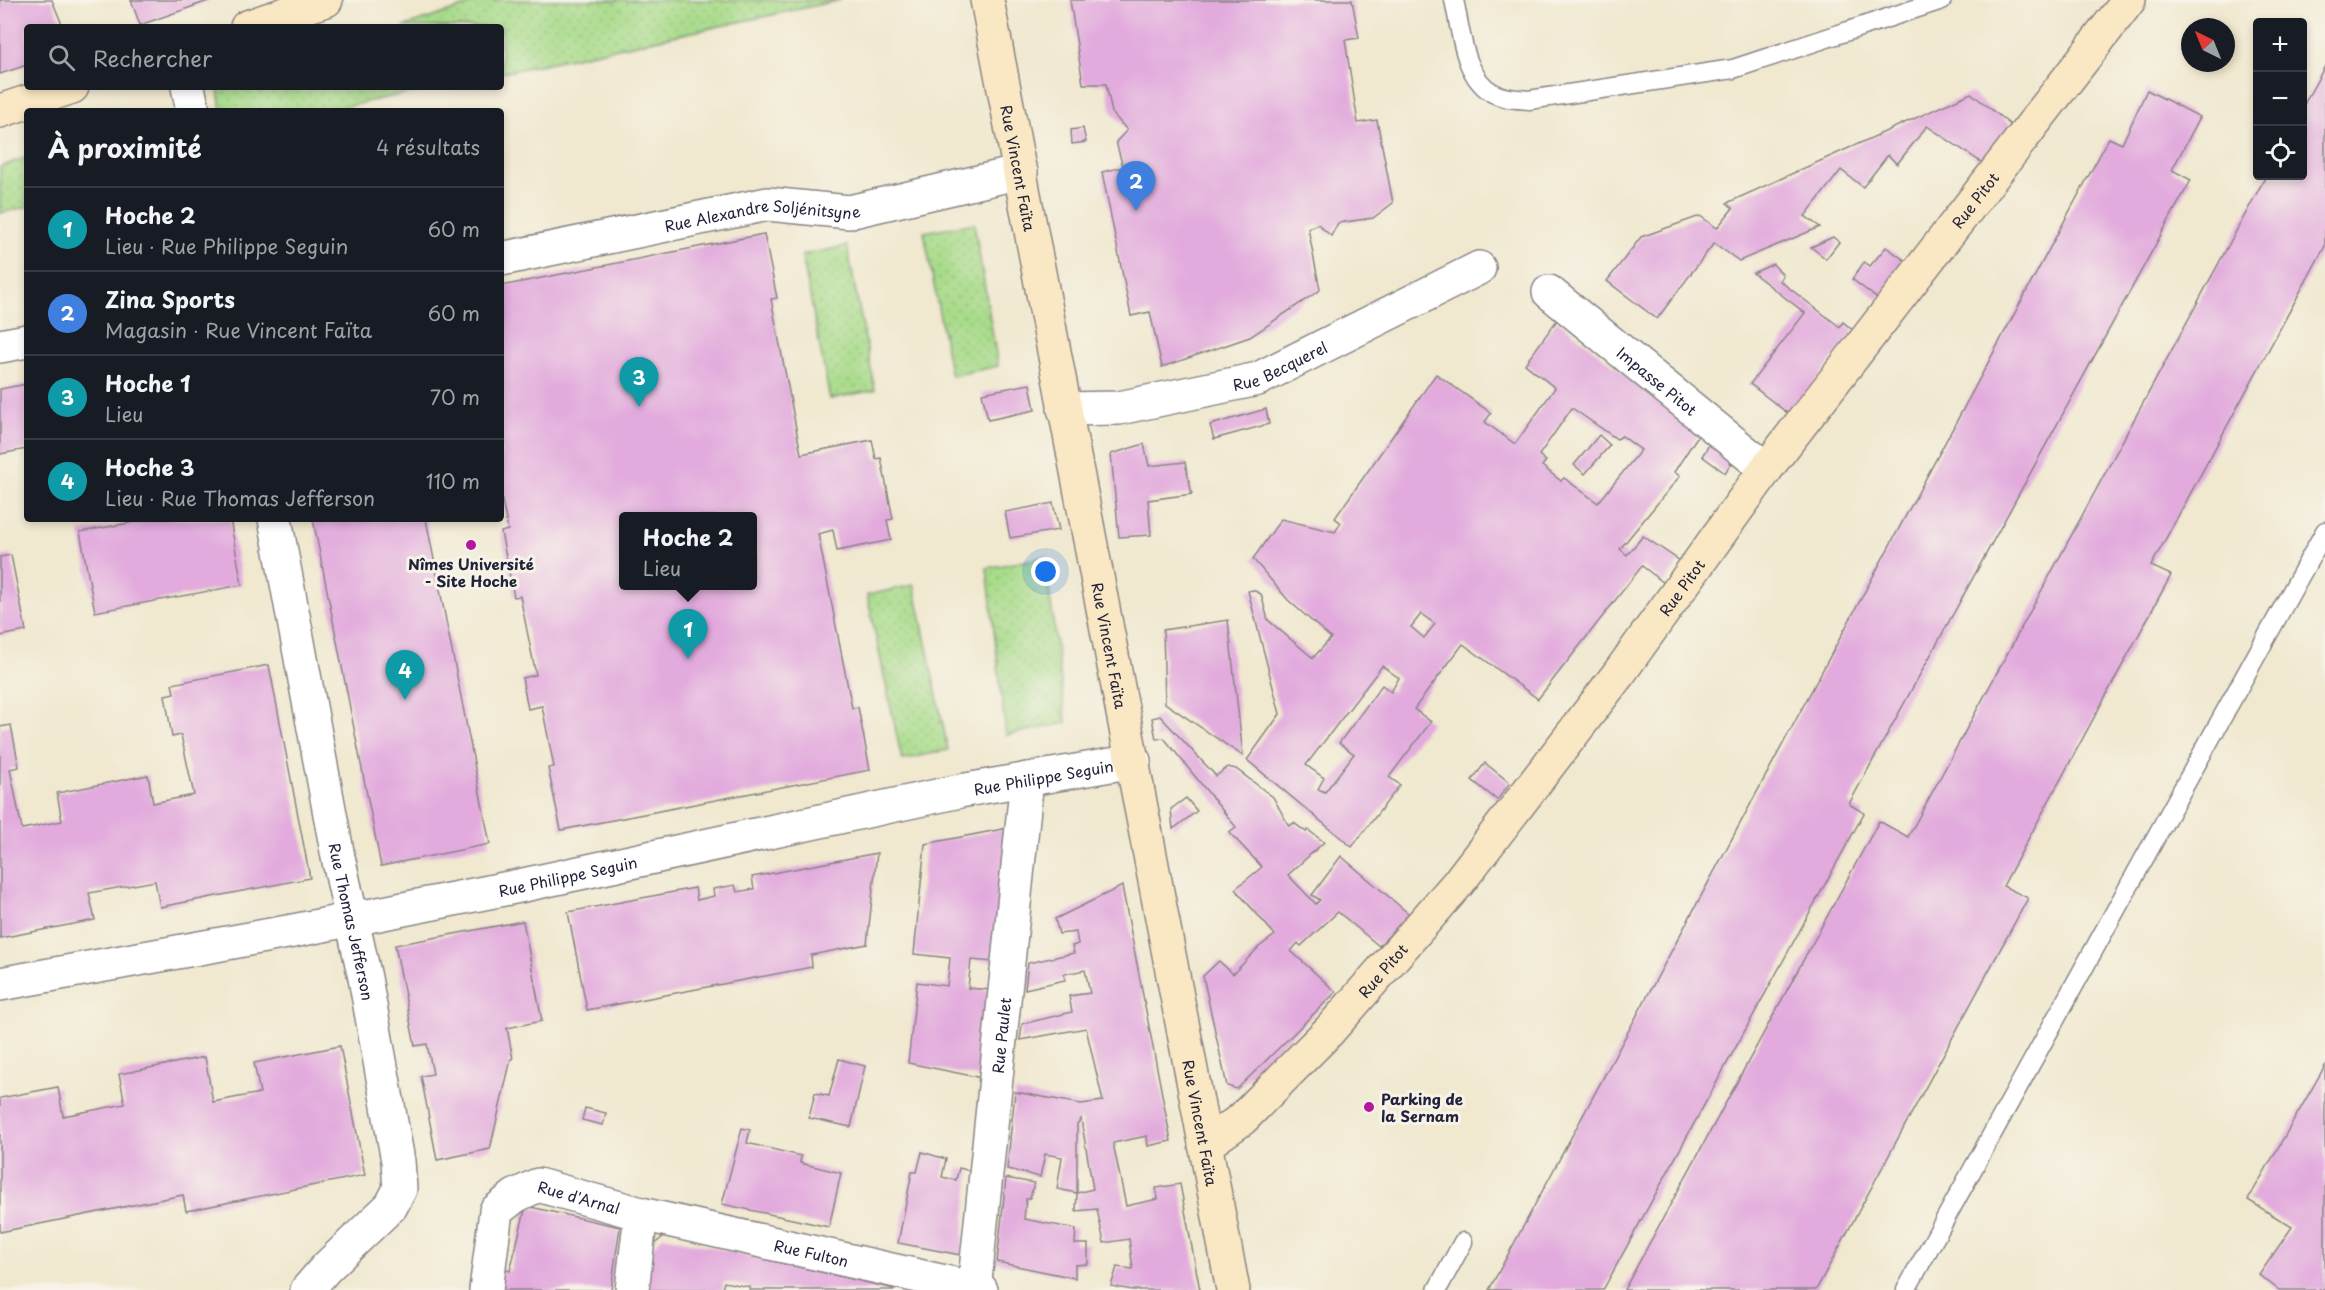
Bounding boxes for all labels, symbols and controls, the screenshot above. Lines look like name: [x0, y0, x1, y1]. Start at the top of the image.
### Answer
north arrow: [2181, 18, 2235, 72]
map controls: [2253, 18, 2307, 180]
button: +: [2253, 18, 2307, 72]
search box: [24, 24, 504, 90]
icon: search: [45, 41, 78, 74]
text: Rechercher: [93, 41, 212, 74]
button: −: [2253, 72, 2307, 126]
street label: Rue Vincent Faïta: [996, 103, 1042, 234]
button: locate: [2253, 126, 2307, 180]
text: À proximité: [48, 128, 202, 167]
text: 4 résultats: [376, 132, 480, 162]
pin: 2: [1116, 162, 1156, 211]
street label: Rue Pitot: [1945, 167, 2004, 233]
street label: Rue Alexandre Soljénitsyne: [662, 193, 862, 237]
text: Hoche 2: [105, 198, 195, 231]
text: 1: [63, 214, 72, 244]
text: 60 m: [428, 214, 480, 244]
text: Lieu · Rue Philippe Seguin: [105, 231, 348, 261]
text: Zina Sports: [105, 282, 235, 315]
text: 2: [60, 298, 75, 328]
text: 60 m: [428, 298, 480, 328]
text: Magasin · Rue Vincent Faïta: [105, 315, 372, 345]
street label: Rue Becquerel: [1230, 335, 1331, 396]
street label: Impasse Pitot: [1612, 341, 1703, 420]
pin: 3: [620, 358, 658, 407]
text: Hoche 1: [105, 366, 191, 399]
text: 3: [61, 382, 74, 412]
text: 70 m: [430, 382, 480, 412]
text: Lieu: [105, 399, 143, 429]
text: Hoche 3: [105, 450, 194, 483]
text: 4: [61, 466, 74, 496]
text: 110 m: [426, 466, 480, 496]
text: Lieu · Rue Thomas Jefferson: [105, 483, 375, 513]
popup: [619, 512, 757, 590]
text: Hoche 2: [643, 520, 733, 553]
marker: Nîmes Université - Site Hoche: [464, 538, 478, 552]
place label: Nîmes Université - Site Hoche: [408, 552, 534, 592]
text: Lieu: [643, 553, 681, 583]
street label: Rue Pitot: [1653, 554, 1710, 620]
your location: [1031, 557, 1060, 586]
street label: Rue Vincent Faïta: [1087, 580, 1133, 711]
pin: 1: [668, 610, 708, 659]
pin: 4: [386, 650, 424, 700]
street label: Rue Philippe Seguin: [972, 753, 1115, 800]
street label: Rue Thomas Jefferson: [324, 841, 380, 1002]
street label: Rue Philippe Seguin: [496, 849, 639, 901]
street label: Rue Pitot: [1352, 938, 1412, 1002]
street label: Rue Paulet: [985, 996, 1016, 1075]
street label: Rue Vincent Faïta: [1178, 1058, 1225, 1189]
place label: Parking de la Sernam: [1381, 1087, 1463, 1127]
marker: Parking de la Sernam: [1362, 1100, 1376, 1114]
street label: Rue d'Arnal: [535, 1174, 623, 1219]
street label: Rue Fulton: [772, 1233, 851, 1272]

